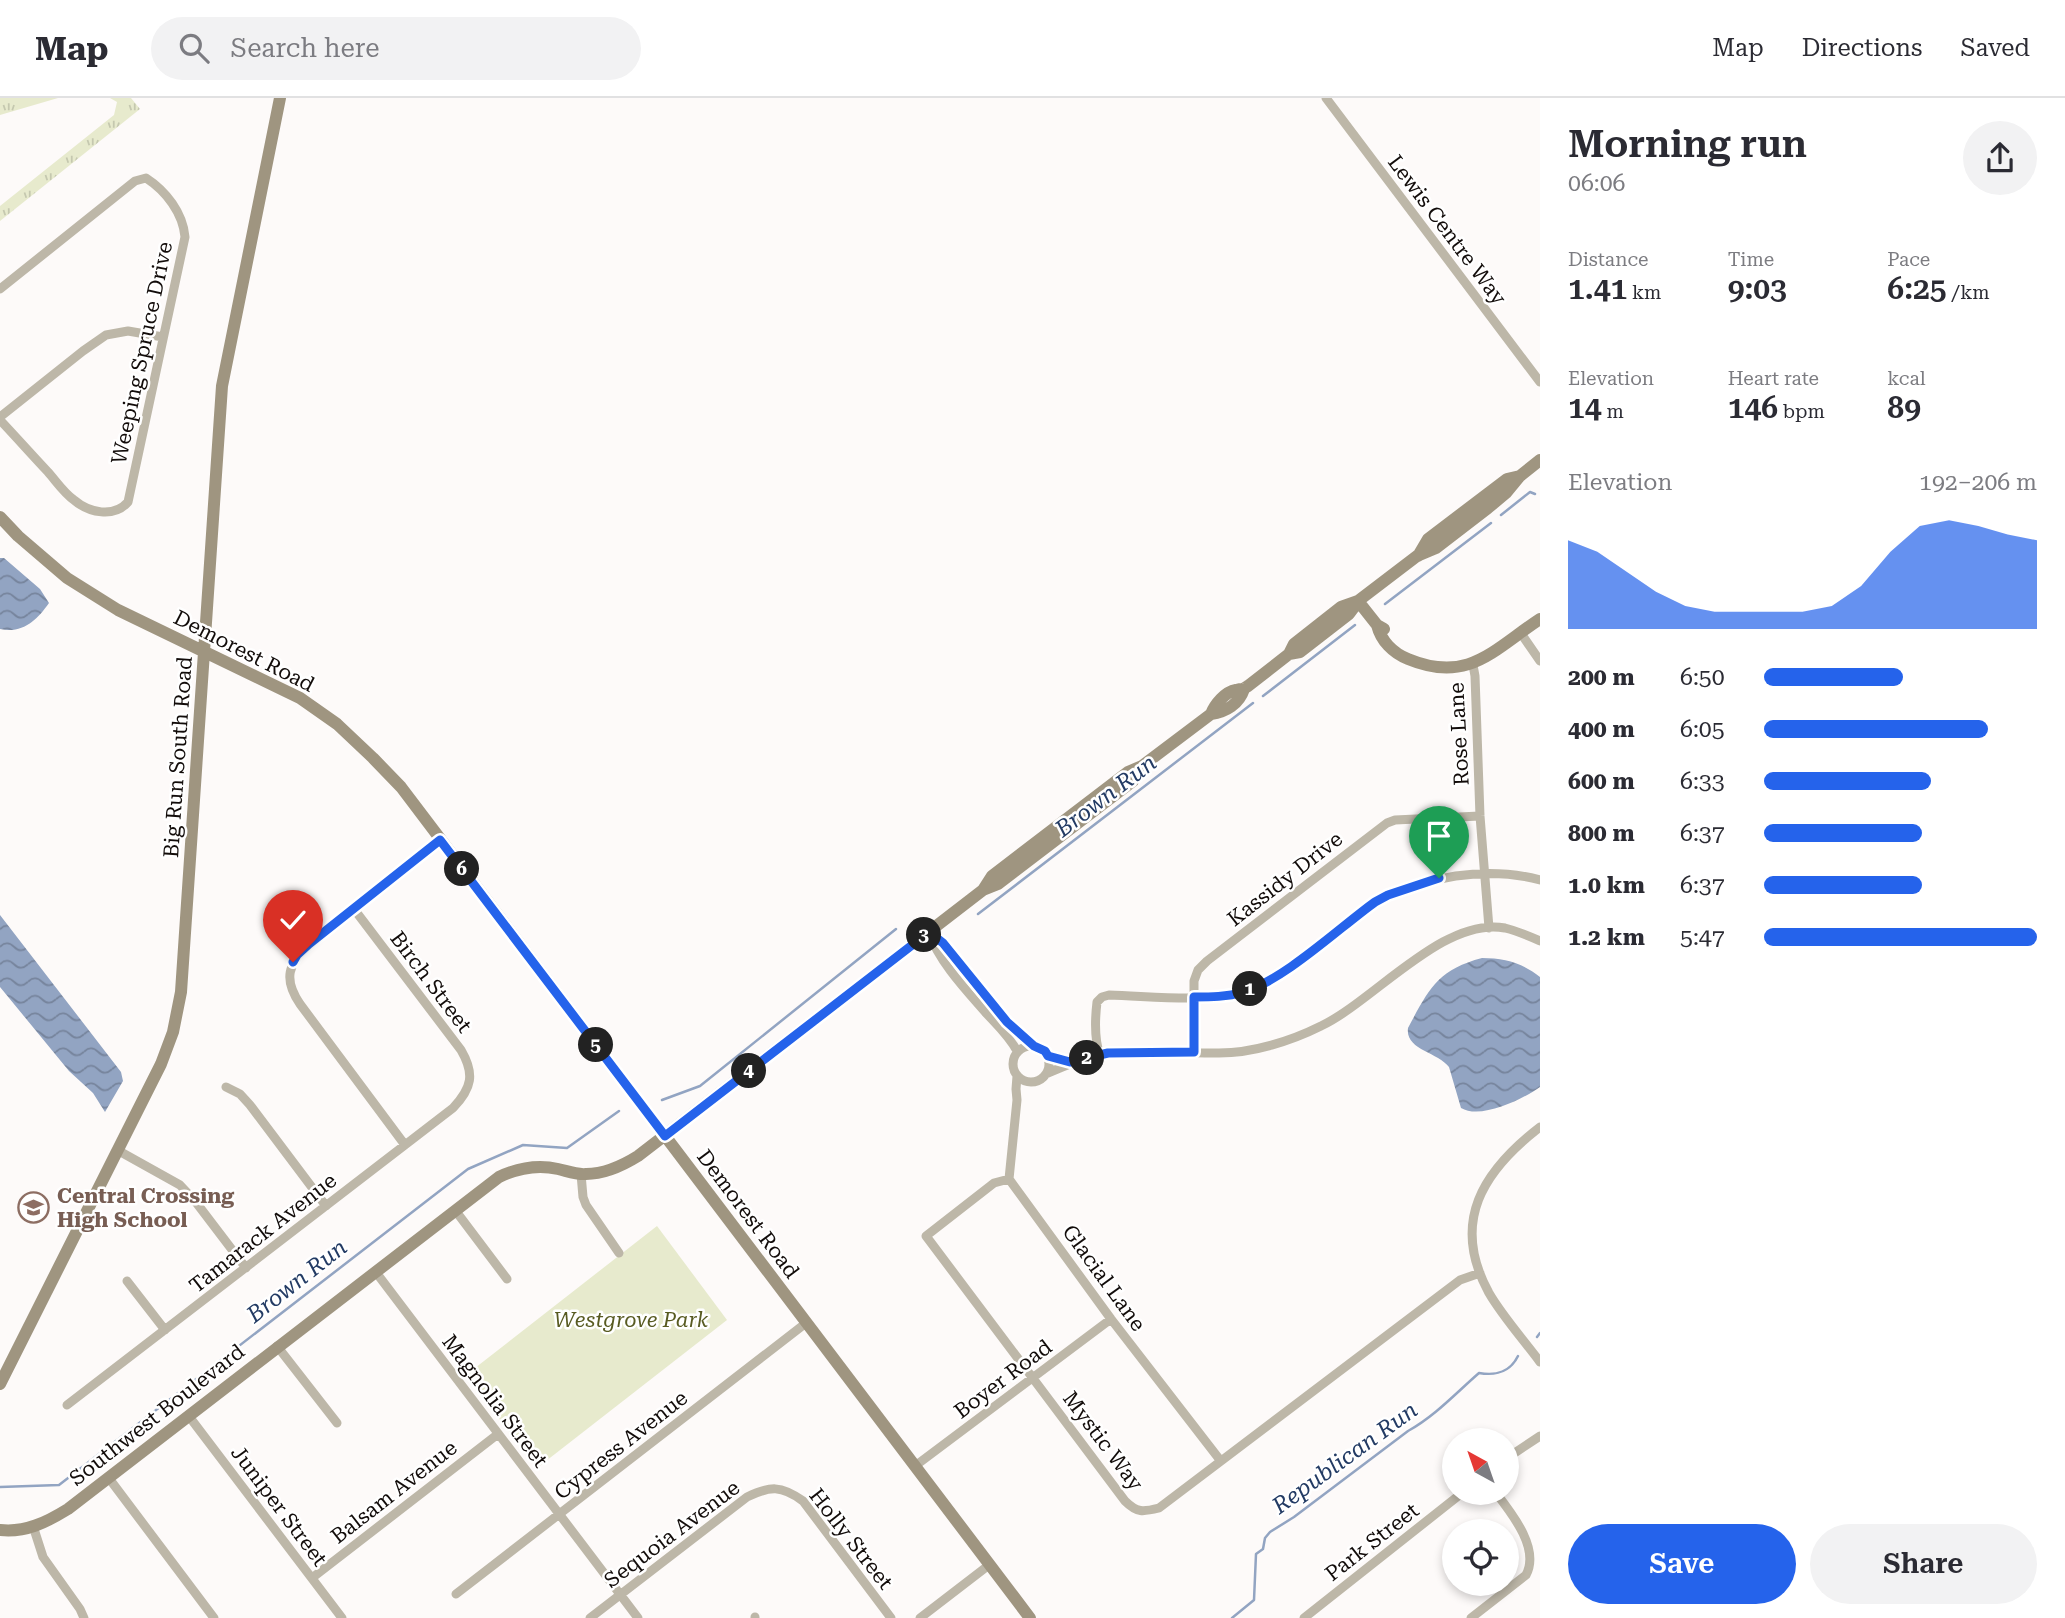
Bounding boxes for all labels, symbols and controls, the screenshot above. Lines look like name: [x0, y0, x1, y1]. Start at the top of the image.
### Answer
search box: [151, 17, 641, 80]
text: Map: [35, 29, 109, 68]
icon: search: [175, 29, 213, 67]
text: Search here: [231, 33, 380, 63]
text: Map: [1712, 34, 1764, 62]
text: Directions: [1802, 34, 1922, 62]
text: Saved: [1960, 34, 2030, 62]
button: share: [1963, 121, 2037, 195]
text: Morning run: [1568, 122, 1807, 166]
street label: Lewis Centre Way: [1383, 151, 1511, 310]
text: 06:06: [1568, 170, 1625, 197]
street label: Weeping Spruce Drive: [107, 240, 177, 466]
text: Distance: [1568, 248, 1648, 271]
text: Time: [1728, 248, 1774, 271]
text: Pace: [1887, 248, 1930, 271]
text: 1.41: [1568, 271, 1627, 306]
text: 9:03: [1728, 271, 1787, 306]
text: 6:25: [1887, 271, 1947, 306]
text: km: [1627, 281, 1661, 304]
text: /km: [1947, 281, 1990, 304]
text: Elevation: [1568, 367, 1654, 390]
text: Heart rate: [1728, 367, 1819, 390]
text: kcal: [1887, 367, 1926, 390]
text: 14: [1568, 390, 1602, 425]
text: 146: [1728, 390, 1778, 425]
text: 89: [1887, 390, 1921, 425]
text: m: [1602, 400, 1624, 423]
text: bpm: [1778, 400, 1825, 423]
text: Elevation: [1568, 469, 1672, 496]
text: 192–206 m: [1919, 469, 2037, 496]
street label: Demorest Road: [170, 605, 319, 697]
street label: Big Run South Road: [159, 655, 197, 859]
text: 200 m: [1568, 664, 1635, 691]
text: 6:50: [1680, 664, 1725, 691]
street label: Rose Lane: [1444, 682, 1474, 786]
text: 400 m: [1568, 716, 1635, 743]
text: 6:05: [1680, 716, 1725, 743]
water label: Brown Run: [1049, 749, 1162, 843]
text: 600 m: [1568, 768, 1635, 795]
text: 6:33: [1680, 768, 1725, 795]
pin: [1409, 806, 1469, 878]
icon: arrive: [1420, 817, 1458, 855]
text: 800 m: [1568, 820, 1635, 847]
text: 6:37: [1680, 820, 1725, 847]
street label: Kassidy Drive: [1223, 827, 1347, 931]
pin: 6: [444, 852, 480, 886]
text: 6: [456, 857, 467, 880]
text: 1.0 km: [1568, 872, 1645, 899]
text: 6:37: [1680, 872, 1725, 899]
pin: [263, 890, 323, 962]
icon: check: [274, 901, 312, 939]
pin: 3: [906, 918, 942, 952]
text: 3: [918, 923, 929, 946]
text: 1.2 km: [1568, 924, 1645, 951]
text: 5:47: [1680, 924, 1725, 951]
street label: Birch Street: [385, 927, 477, 1037]
pin: 1: [1232, 972, 1268, 1006]
text: 1: [1244, 977, 1255, 1000]
pin: 5: [578, 1028, 614, 1062]
text: 5: [590, 1033, 601, 1056]
pin: 2: [1070, 1040, 1104, 1076]
text: 2: [1081, 1046, 1092, 1069]
pin: 4: [732, 1054, 766, 1088]
text: 4: [743, 1059, 754, 1082]
street label: Demorest Road: [692, 1145, 804, 1283]
street label: Tamarack Avenue: [185, 1168, 341, 1298]
place label: Central Crossing High School: [57, 1184, 234, 1232]
school or university icon: Central Crossing High School: [17, 1191, 51, 1225]
street label: Glacial Lane: [1058, 1220, 1150, 1336]
water label: Brown Run: [241, 1234, 352, 1329]
park label: Westgrove Park: [554, 1308, 709, 1332]
street label: Magnolia Street: [437, 1330, 553, 1472]
street label: Boyer Road: [950, 1334, 1057, 1423]
street label: Southwest Boulevard: [65, 1339, 250, 1491]
street label: Cypress Avenue: [550, 1386, 692, 1504]
street label: Mystic Way: [1058, 1387, 1148, 1496]
water label: Republican Run: [1266, 1396, 1423, 1520]
north arrow: [1442, 1428, 1519, 1505]
map controls: [1442, 1428, 1519, 1596]
street label: Balsam Avenue: [326, 1435, 462, 1549]
street label: Juniper Street: [226, 1441, 332, 1571]
street label: Sequoia Avenue: [600, 1475, 744, 1593]
street label: Holly Street: [804, 1484, 898, 1594]
street label: Park Street: [1321, 1498, 1424, 1586]
button: locate: [1442, 1519, 1519, 1596]
button: Save: [1568, 1524, 1796, 1604]
button: Share: [1810, 1524, 2037, 1604]

